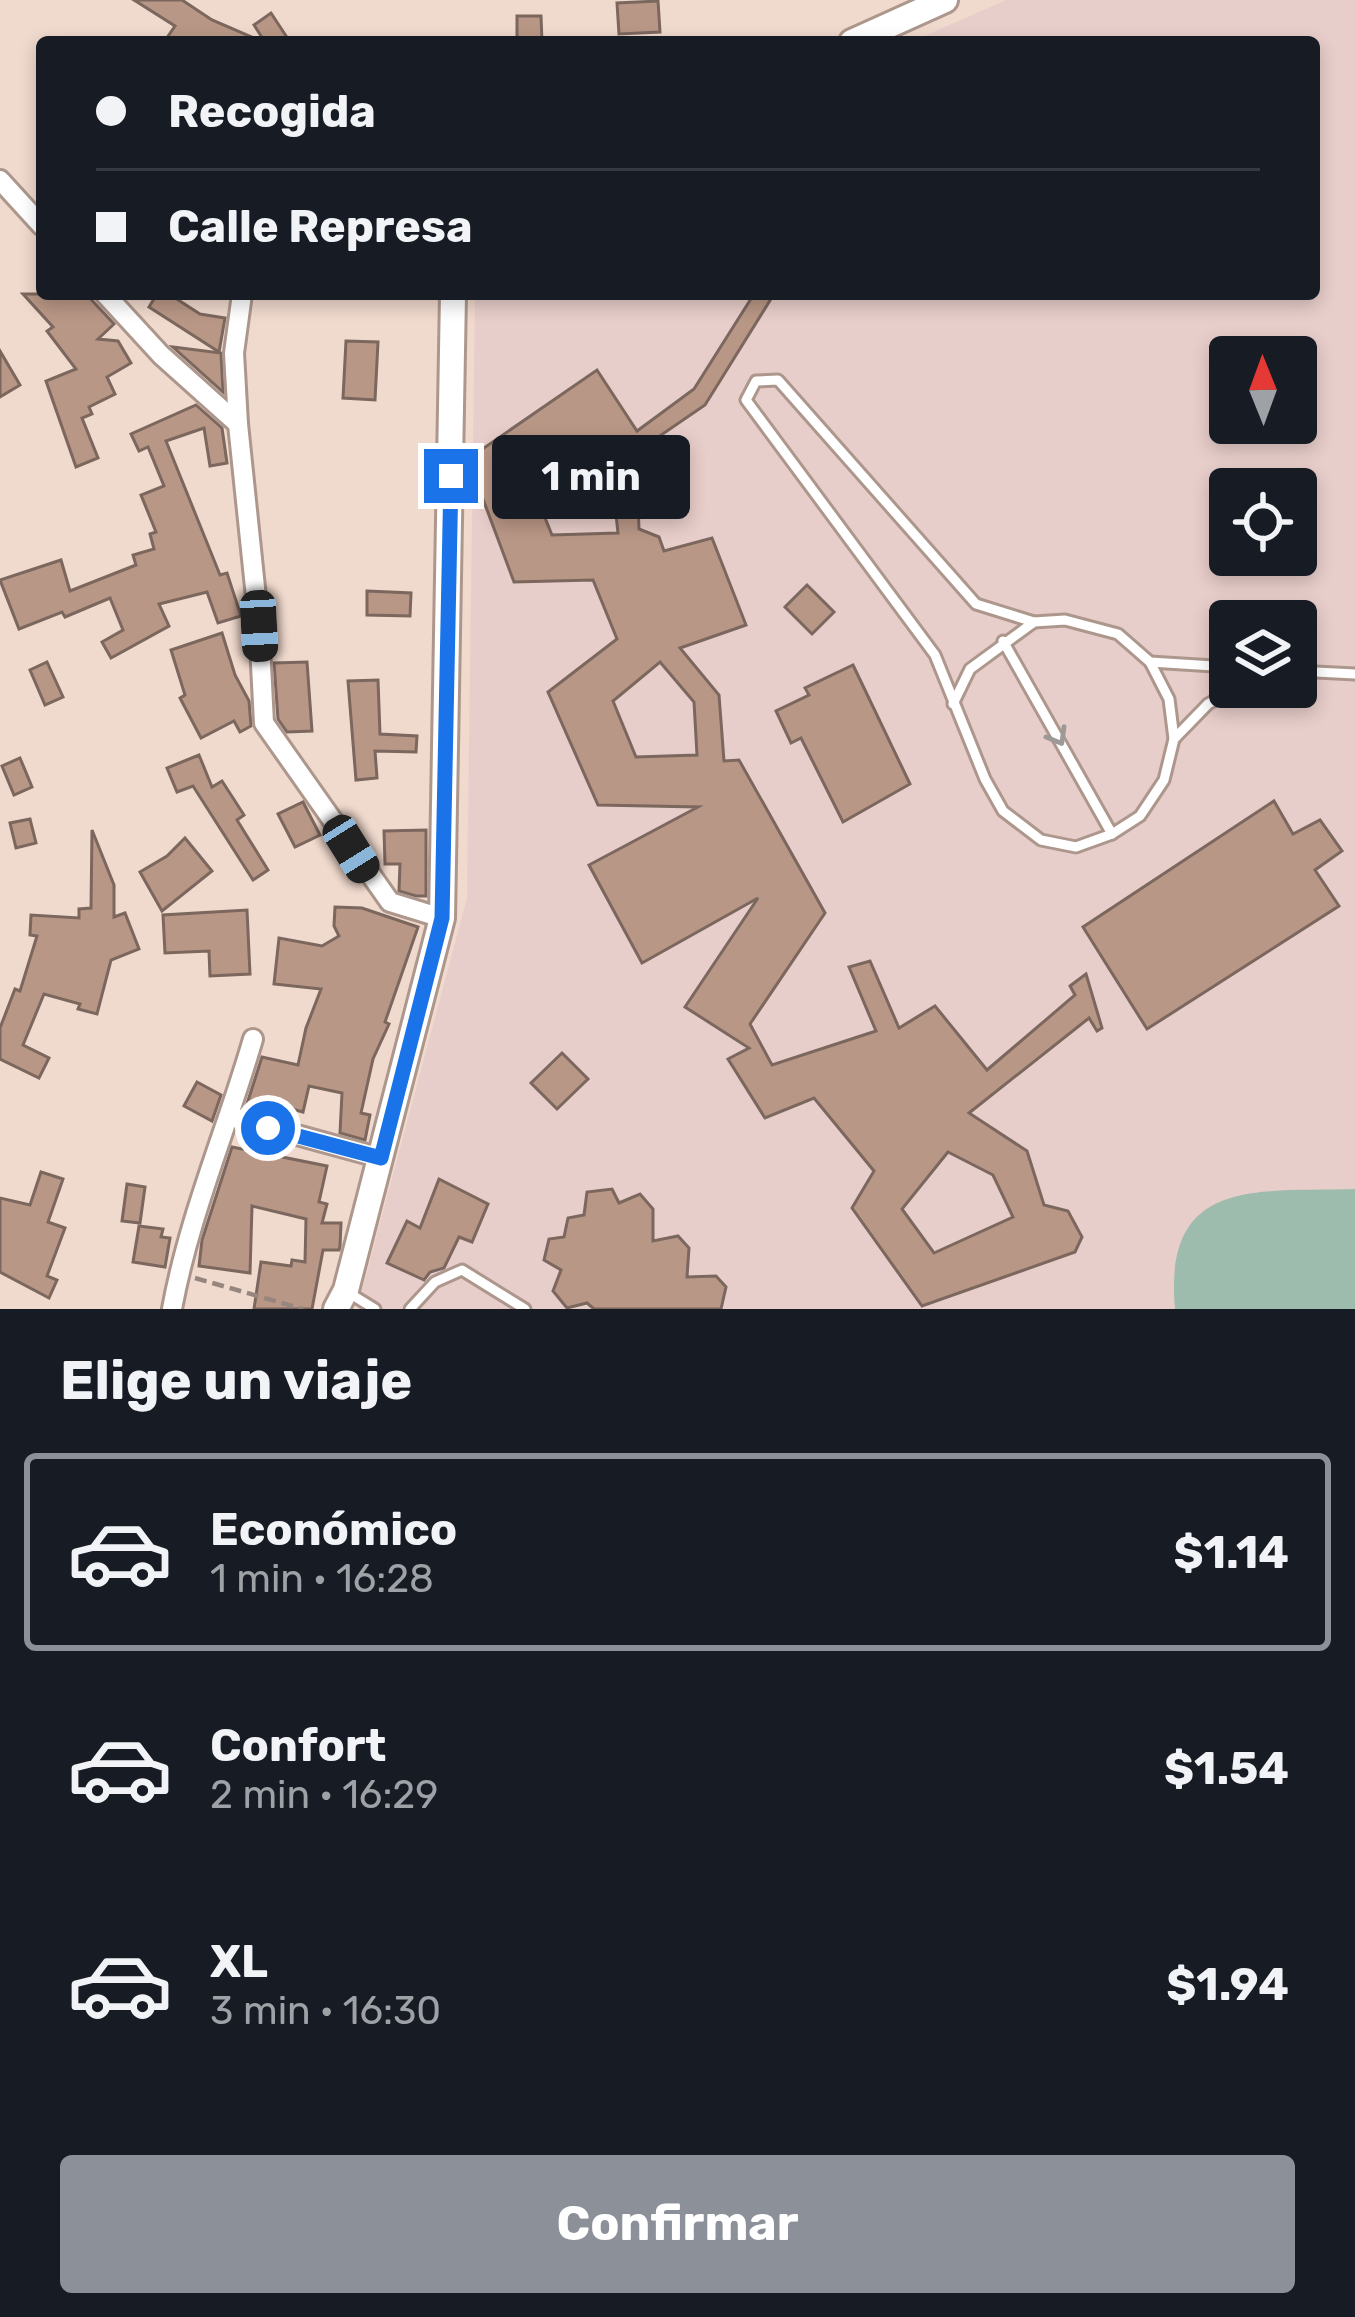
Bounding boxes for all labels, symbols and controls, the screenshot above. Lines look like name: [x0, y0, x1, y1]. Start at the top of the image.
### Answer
text: Recogida: [168, 85, 376, 138]
text: Calle Represa: [168, 200, 473, 253]
north arrow: [1209, 336, 1317, 444]
map controls: [1209, 336, 1317, 708]
callout: 1 min: [493, 434, 691, 518]
route end: [424, 449, 478, 503]
text: 1 min: [541, 454, 641, 500]
button: locate: [1209, 468, 1317, 576]
car: [239, 589, 279, 663]
button: layers: [1209, 600, 1317, 708]
one-way arrow: [1043, 725, 1066, 746]
car: [317, 809, 385, 889]
route start: [241, 1101, 295, 1155]
text: Elige un viaje: [60, 1349, 412, 1413]
icon: car: [66, 1498, 174, 1606]
text: Económico: [210, 1503, 457, 1556]
text: $1.14: [1174, 1526, 1289, 1579]
text: 1 min · 16:28: [210, 1556, 434, 1602]
icon: car: [66, 1714, 174, 1822]
text: Confort: [210, 1719, 386, 1772]
text: $1.54: [1164, 1742, 1289, 1795]
text: 2 min · 16:29: [210, 1772, 438, 1818]
icon: car: [66, 1930, 174, 2038]
text: XL: [210, 1935, 268, 1988]
text: $1.94: [1166, 1958, 1289, 2011]
text: 3 min · 16:30: [210, 1988, 441, 2034]
button: Confirmar: [60, 2155, 1295, 2293]

